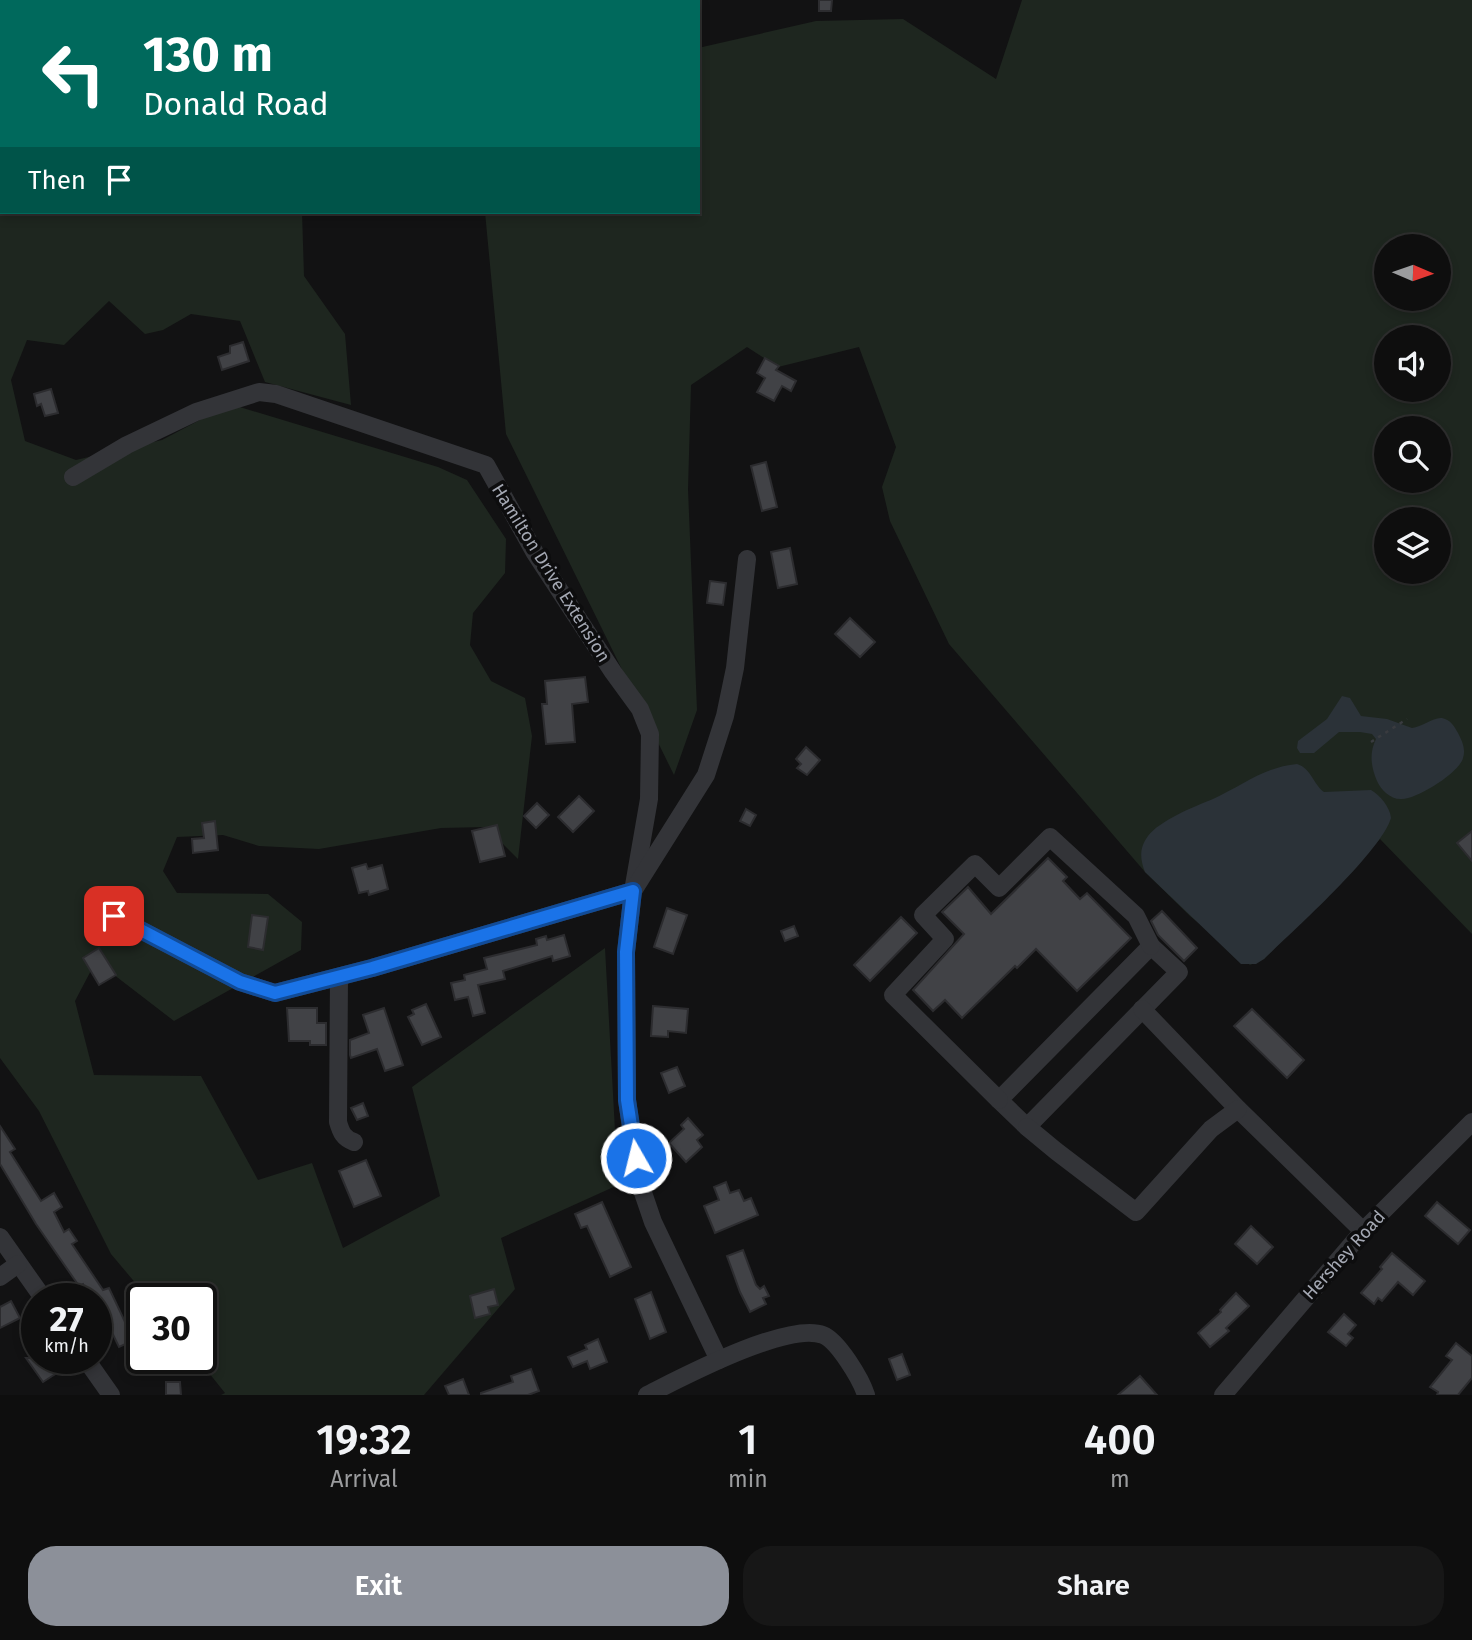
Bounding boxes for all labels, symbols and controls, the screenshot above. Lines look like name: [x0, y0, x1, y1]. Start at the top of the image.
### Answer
text: 130 m: [143, 25, 273, 84]
icon: left: [28, 28, 119, 119]
text: Donald Road: [143, 85, 329, 123]
icon: arrive: [100, 161, 138, 199]
text: Then: [28, 165, 86, 196]
north arrow: [1374, 234, 1451, 312]
map controls: [1374, 234, 1451, 584]
button: sound: [1374, 325, 1451, 402]
button: search: [1374, 416, 1451, 493]
street label: Hamilton Drive Extension: [487, 480, 615, 666]
button: layers: [1374, 507, 1451, 584]
pin: [84, 886, 144, 946]
icon: arrive: [95, 897, 133, 935]
position arrow: [599, 1121, 673, 1195]
street label: Hershey Road: [1298, 1206, 1390, 1304]
speed limit sign: 30: [126, 1283, 217, 1374]
text: 27: [49, 1298, 84, 1340]
text: km/h: [44, 1335, 89, 1357]
text: 19:32: [316, 1415, 412, 1465]
text: 1: [738, 1415, 757, 1465]
text: 400: [1084, 1415, 1156, 1465]
text: Arrival: [330, 1465, 398, 1493]
text: min: [728, 1465, 768, 1493]
text: m: [1110, 1465, 1130, 1493]
button: Exit: [28, 1546, 729, 1626]
button: Share: [743, 1546, 1444, 1626]

